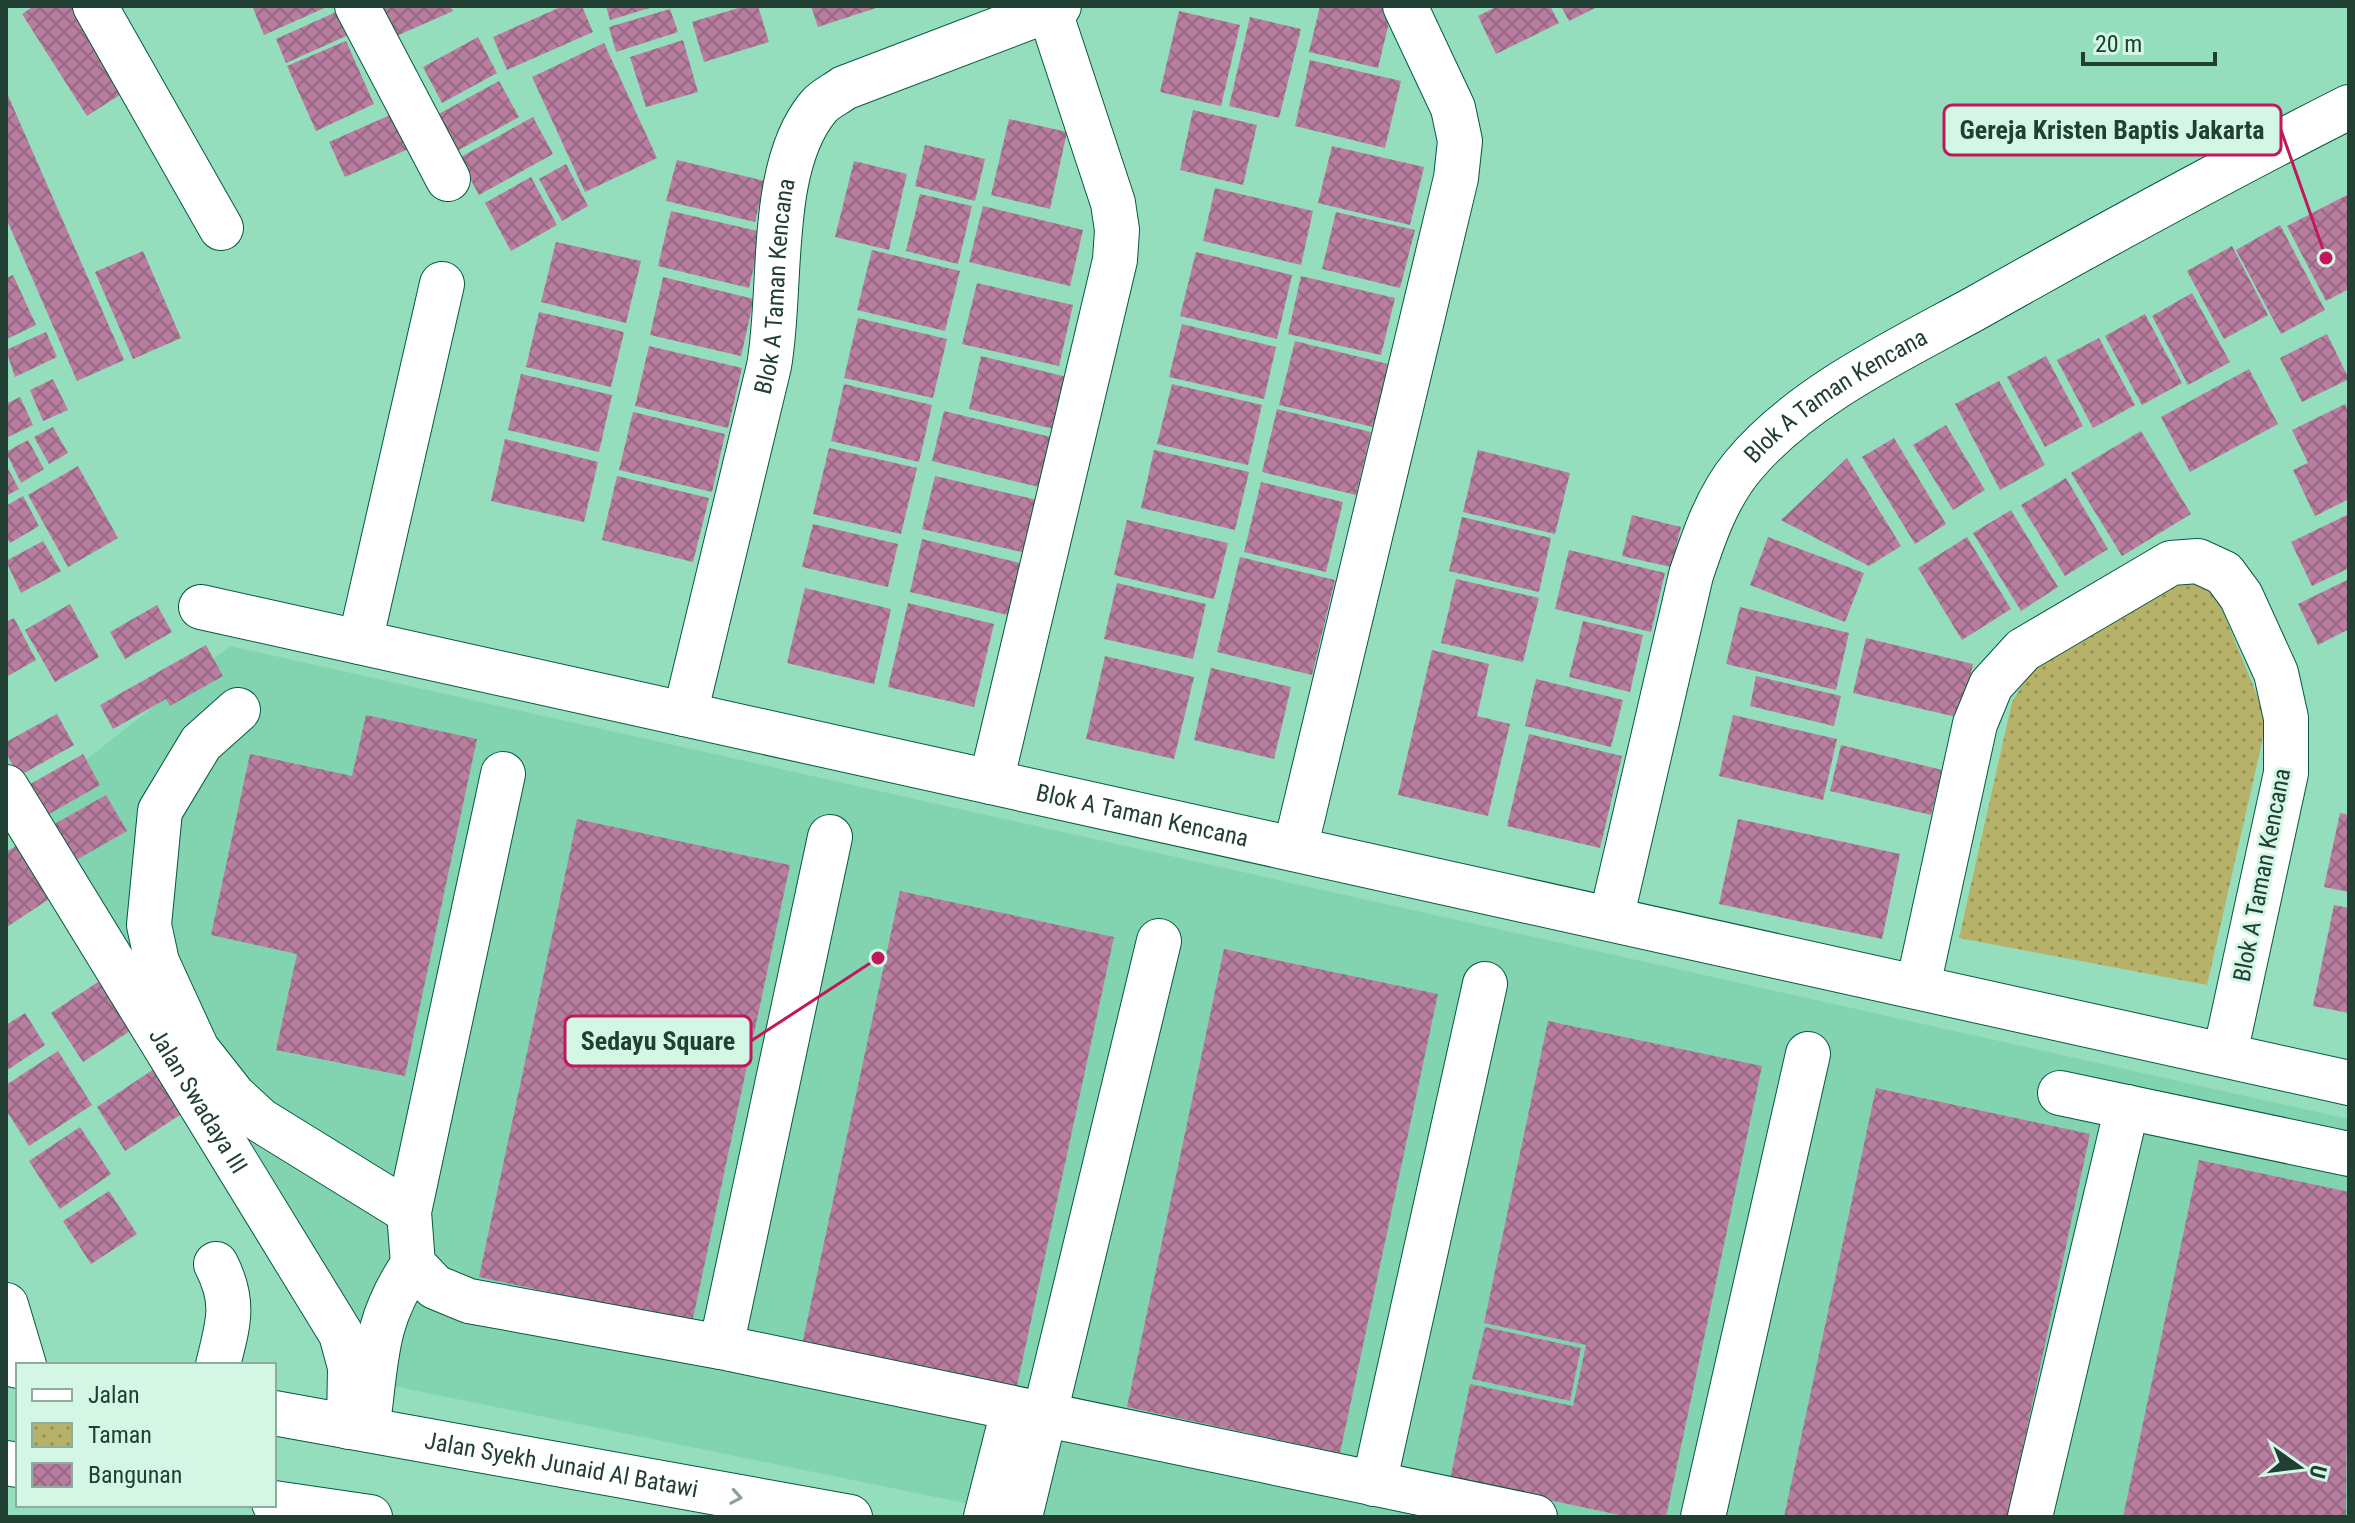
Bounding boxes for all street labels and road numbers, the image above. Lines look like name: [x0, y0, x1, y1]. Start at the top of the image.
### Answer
street label: Blok A Taman Kencana: [749, 176, 801, 397]
street label: Blok A Taman Kencana: [1738, 323, 1932, 469]
street label: Blok A Taman Kencana: [2228, 766, 2296, 984]
street label: Blok A Taman Kencana: [1033, 778, 1251, 853]
street label: Jalan Swadaya III: [143, 1023, 253, 1178]
street label: Jalan Syekh Junaid Al Batawi: [422, 1426, 700, 1503]

